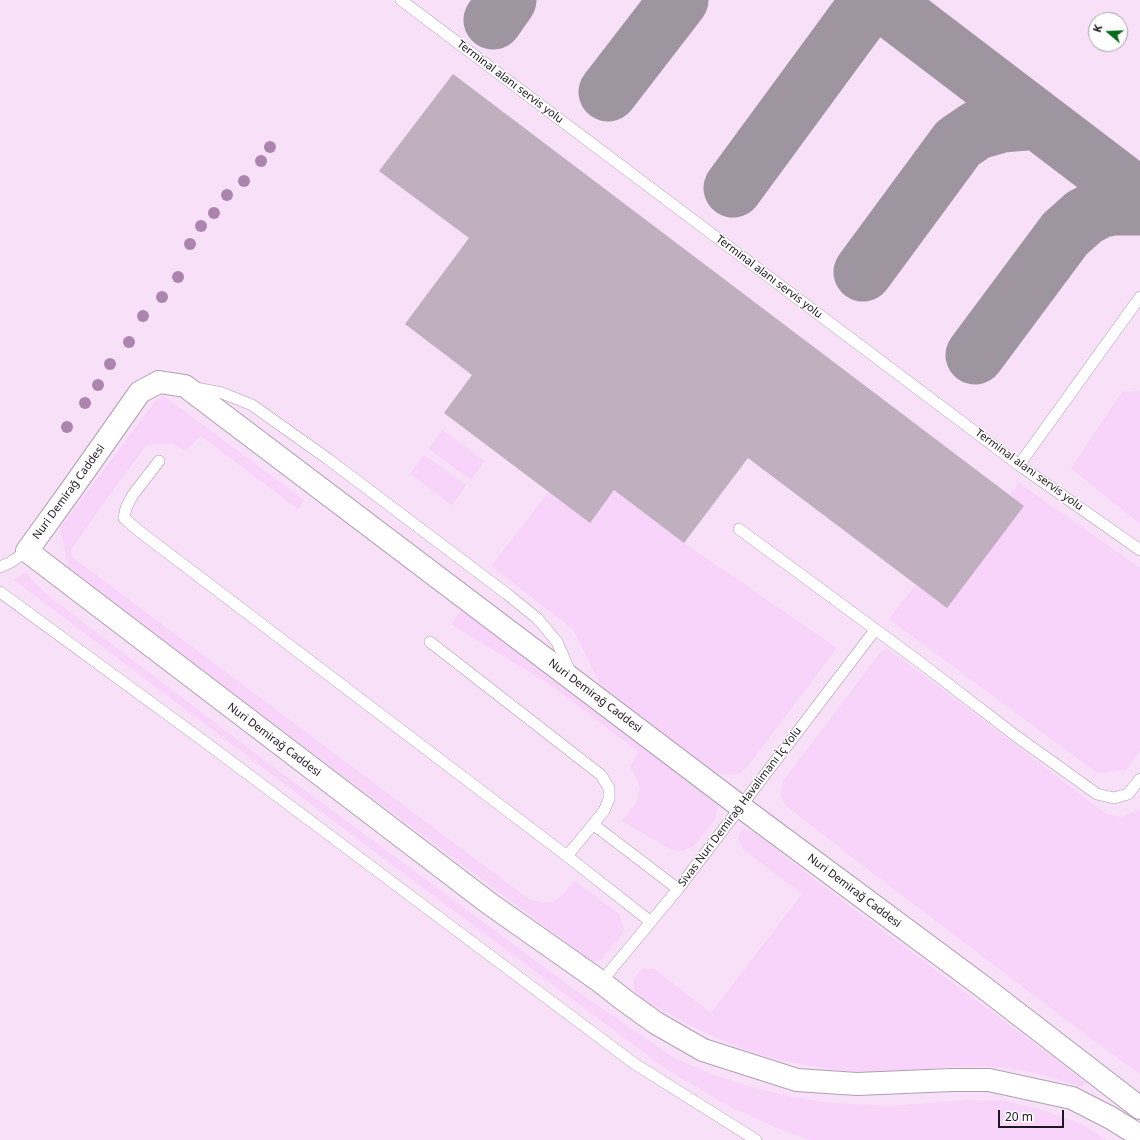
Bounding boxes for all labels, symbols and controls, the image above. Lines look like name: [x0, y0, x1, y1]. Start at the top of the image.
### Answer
north arrow: [1088, 12, 1128, 52]
text: K: [1089, 22, 1105, 34]
street label: Terminal alanı servis yolu: [454, 38, 566, 126]
street label: Terminal alanı servis yolu: [713, 233, 825, 321]
street label: Terminal alanı servis yolu: [973, 426, 1085, 514]
street label: Nuri Demirağ Caddesi: [30, 442, 108, 542]
street label: Nuri Demirağ Caddesi: [546, 656, 644, 736]
street label: Nuri Demirağ Caddesi: [225, 700, 323, 780]
street label: Sivas Nuri Demirağ Havalimanı İç Yolu: [676, 725, 804, 889]
street label: Nuri Demirağ Caddesi: [805, 851, 903, 931]
scale bar: [1000, 1102, 1066, 1128]
text: 20 m: [1005, 1108, 1033, 1125]

